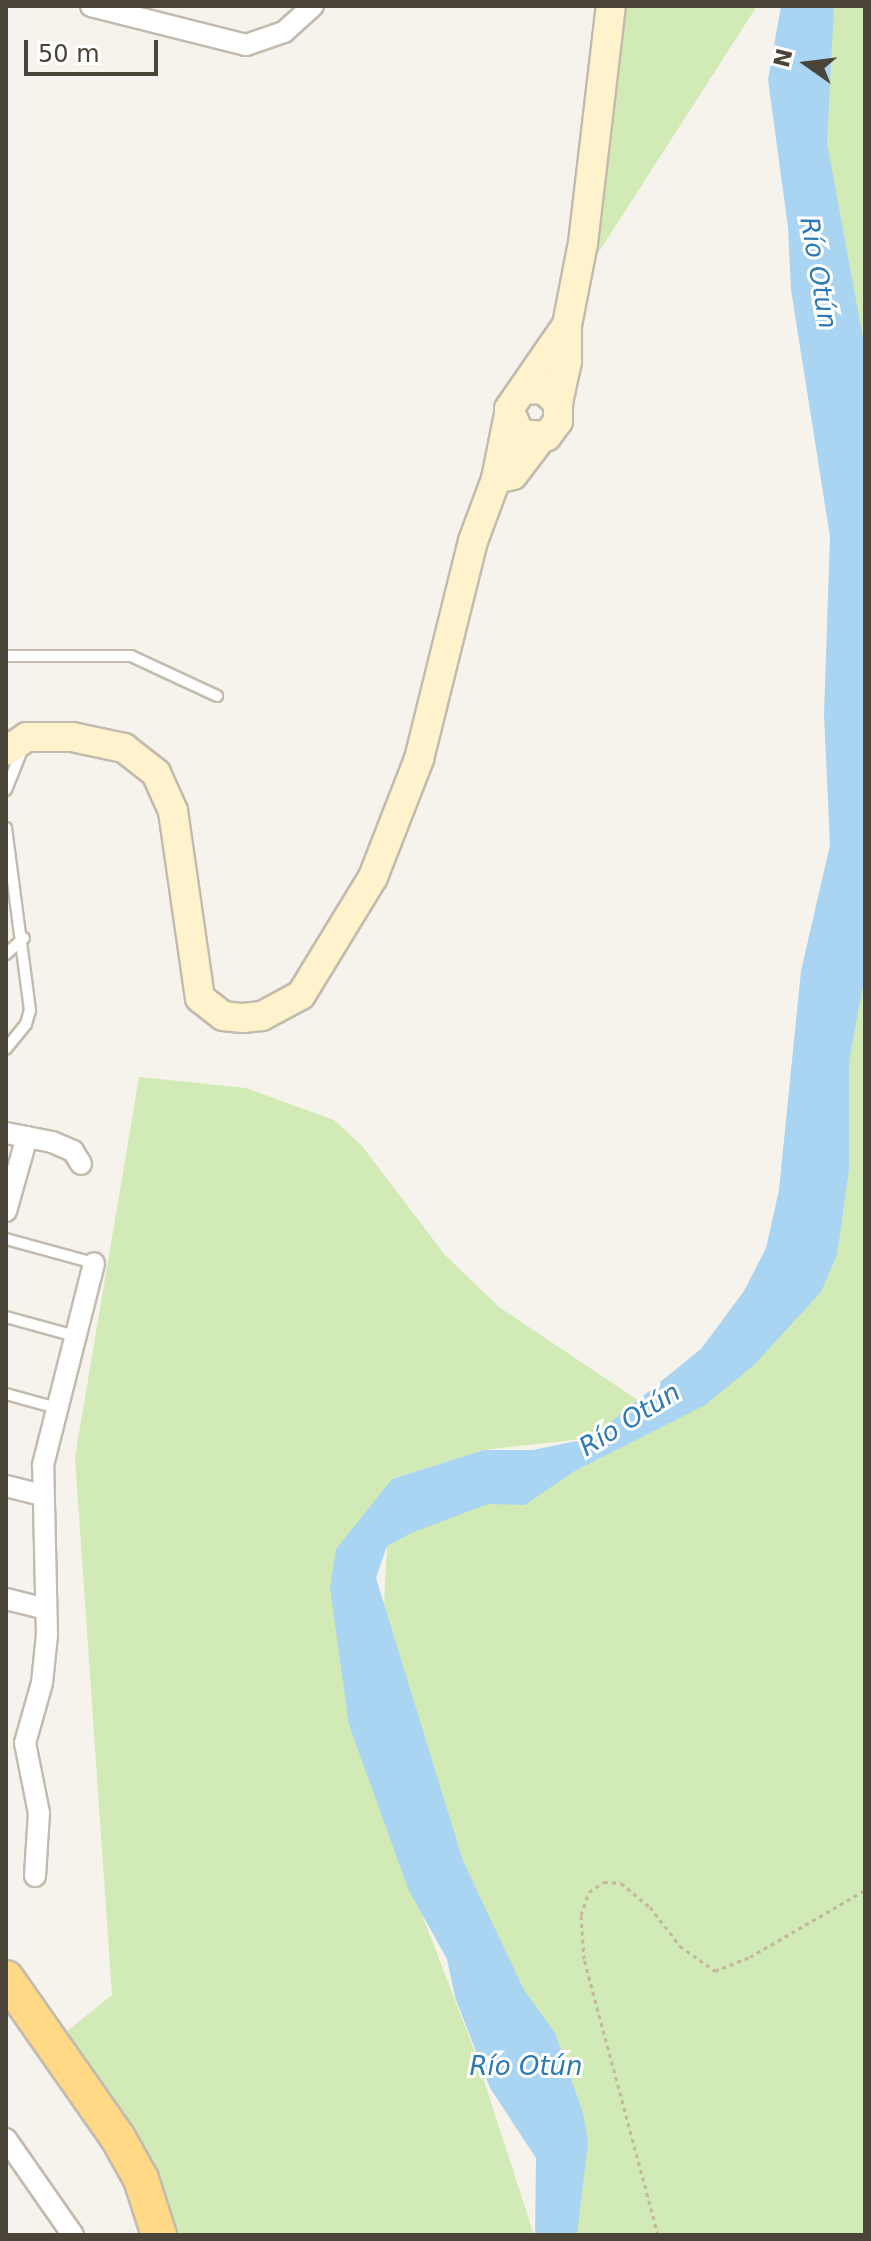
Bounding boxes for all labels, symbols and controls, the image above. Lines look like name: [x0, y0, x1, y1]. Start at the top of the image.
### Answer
scale bar: [28, 24, 162, 74]
north arrow: [767, 24, 847, 104]
text: 50 m: [38, 40, 100, 68]
text: N: [769, 46, 798, 70]
water label: Río Otún: [793, 215, 843, 331]
water label: Río Otún: [574, 1377, 686, 1463]
water label: Río Otún: [469, 2051, 583, 2083]

